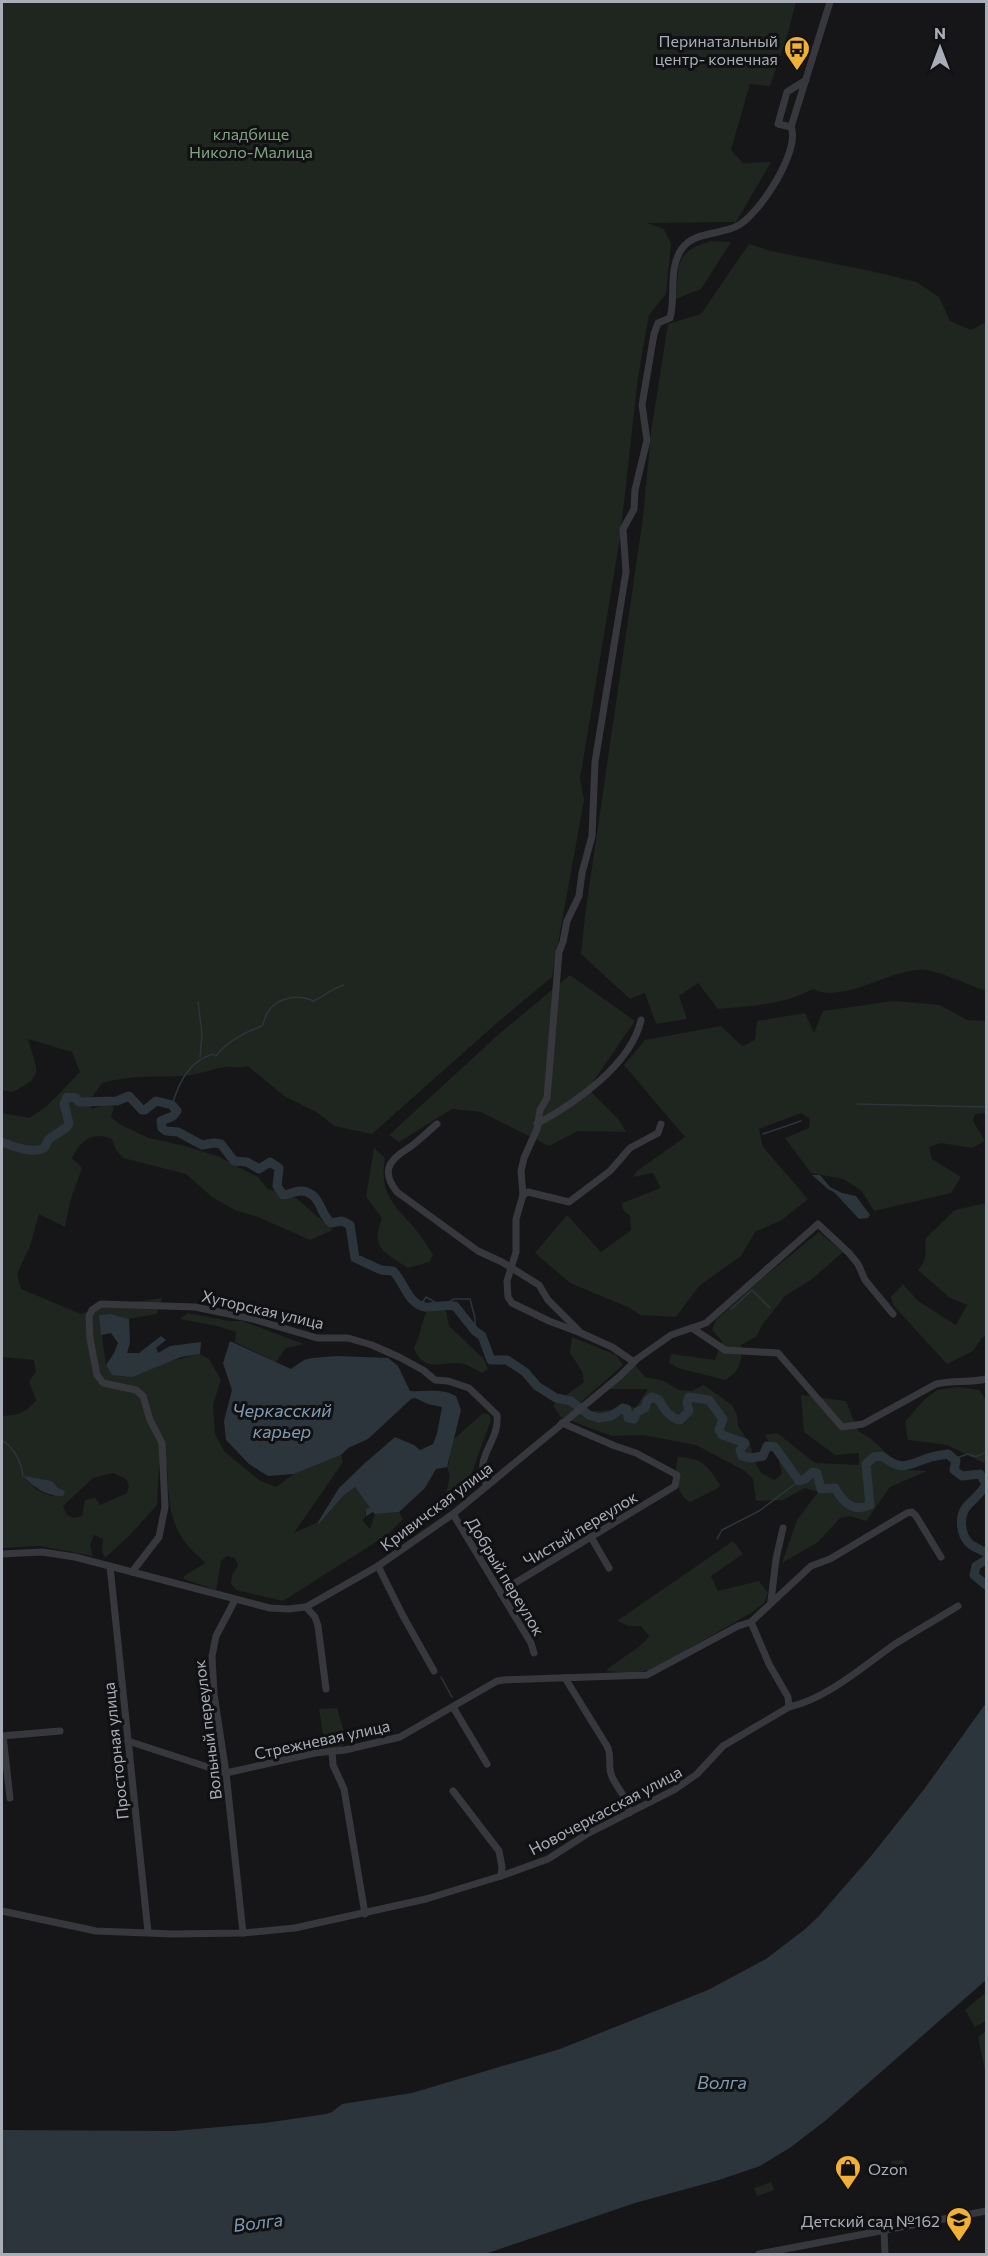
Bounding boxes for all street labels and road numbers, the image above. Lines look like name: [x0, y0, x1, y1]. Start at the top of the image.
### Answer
street label: Хуторская улица: [200, 1286, 326, 1332]
street label: Кривичская улица: [376, 1458, 496, 1554]
street label: Чистый переулок: [520, 1486, 641, 1569]
street label: Добрый переулок: [463, 1513, 549, 1639]
street label: Вольный переулок: [189, 1659, 225, 1801]
street label: Просторная улица: [98, 1682, 132, 1820]
street label: Стрежневая улица: [252, 1715, 392, 1763]
street label: Новочеркасская улица: [525, 1762, 685, 1858]

